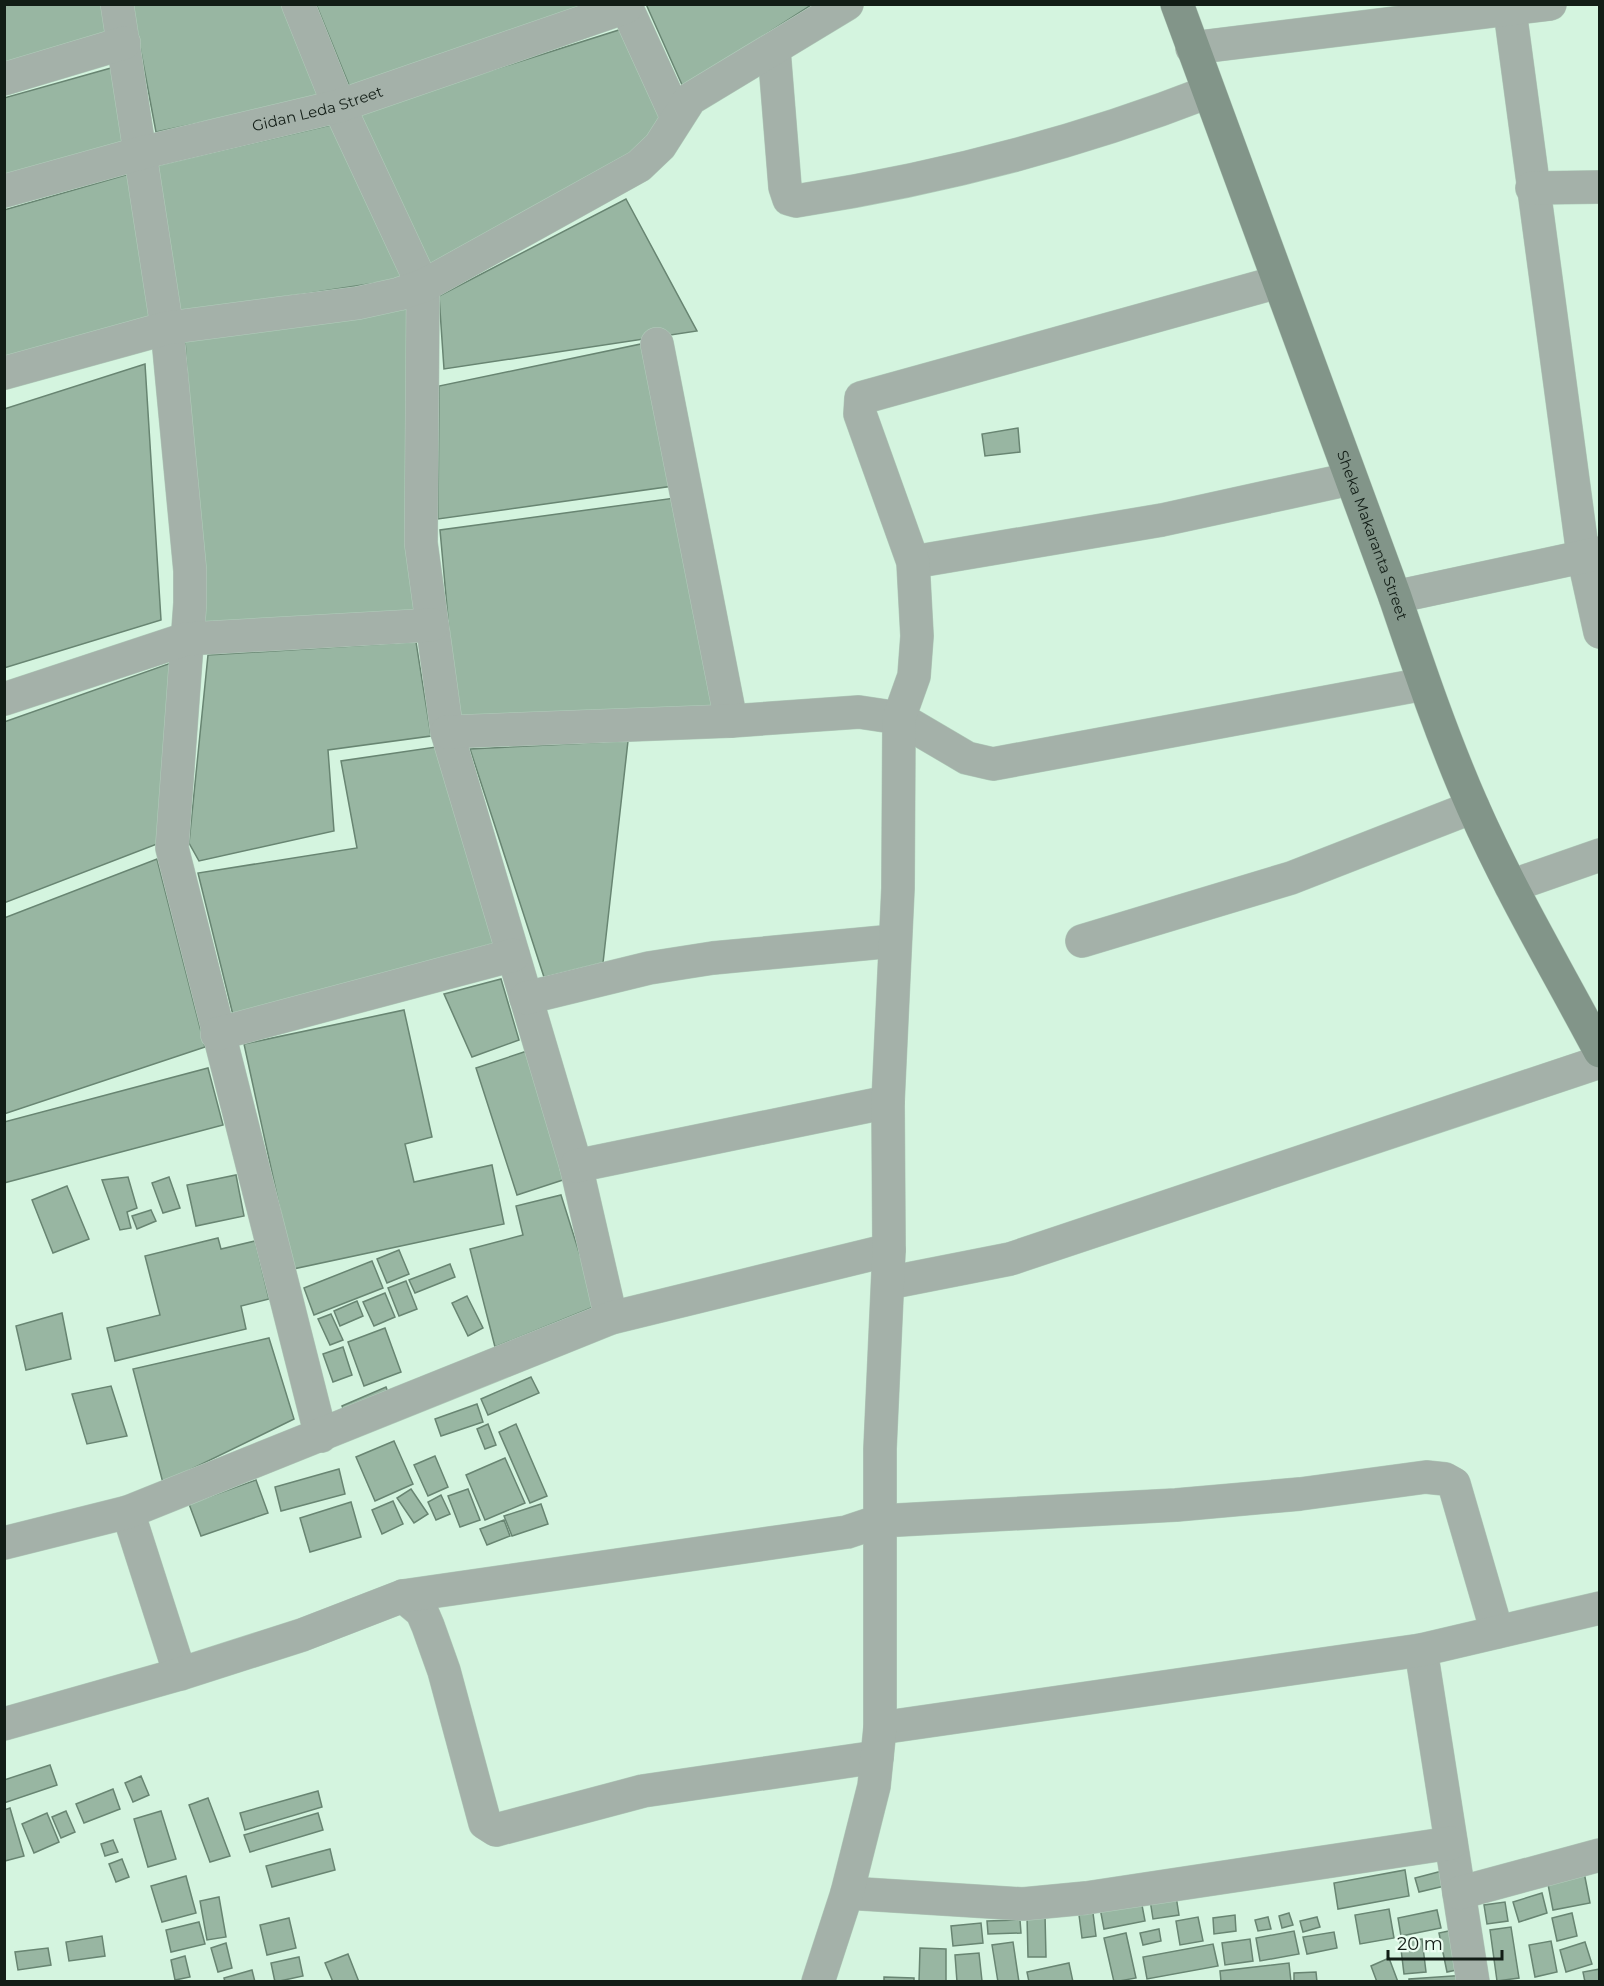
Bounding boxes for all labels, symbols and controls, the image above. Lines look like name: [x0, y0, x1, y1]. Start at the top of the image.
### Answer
street label: Gidan Leda Street: [250, 82, 385, 135]
street label: Sheka Makaranta Street: [1333, 448, 1412, 623]
scale bar: [1388, 1923, 1502, 1961]
text: 20 m: [1397, 1933, 1443, 1955]

